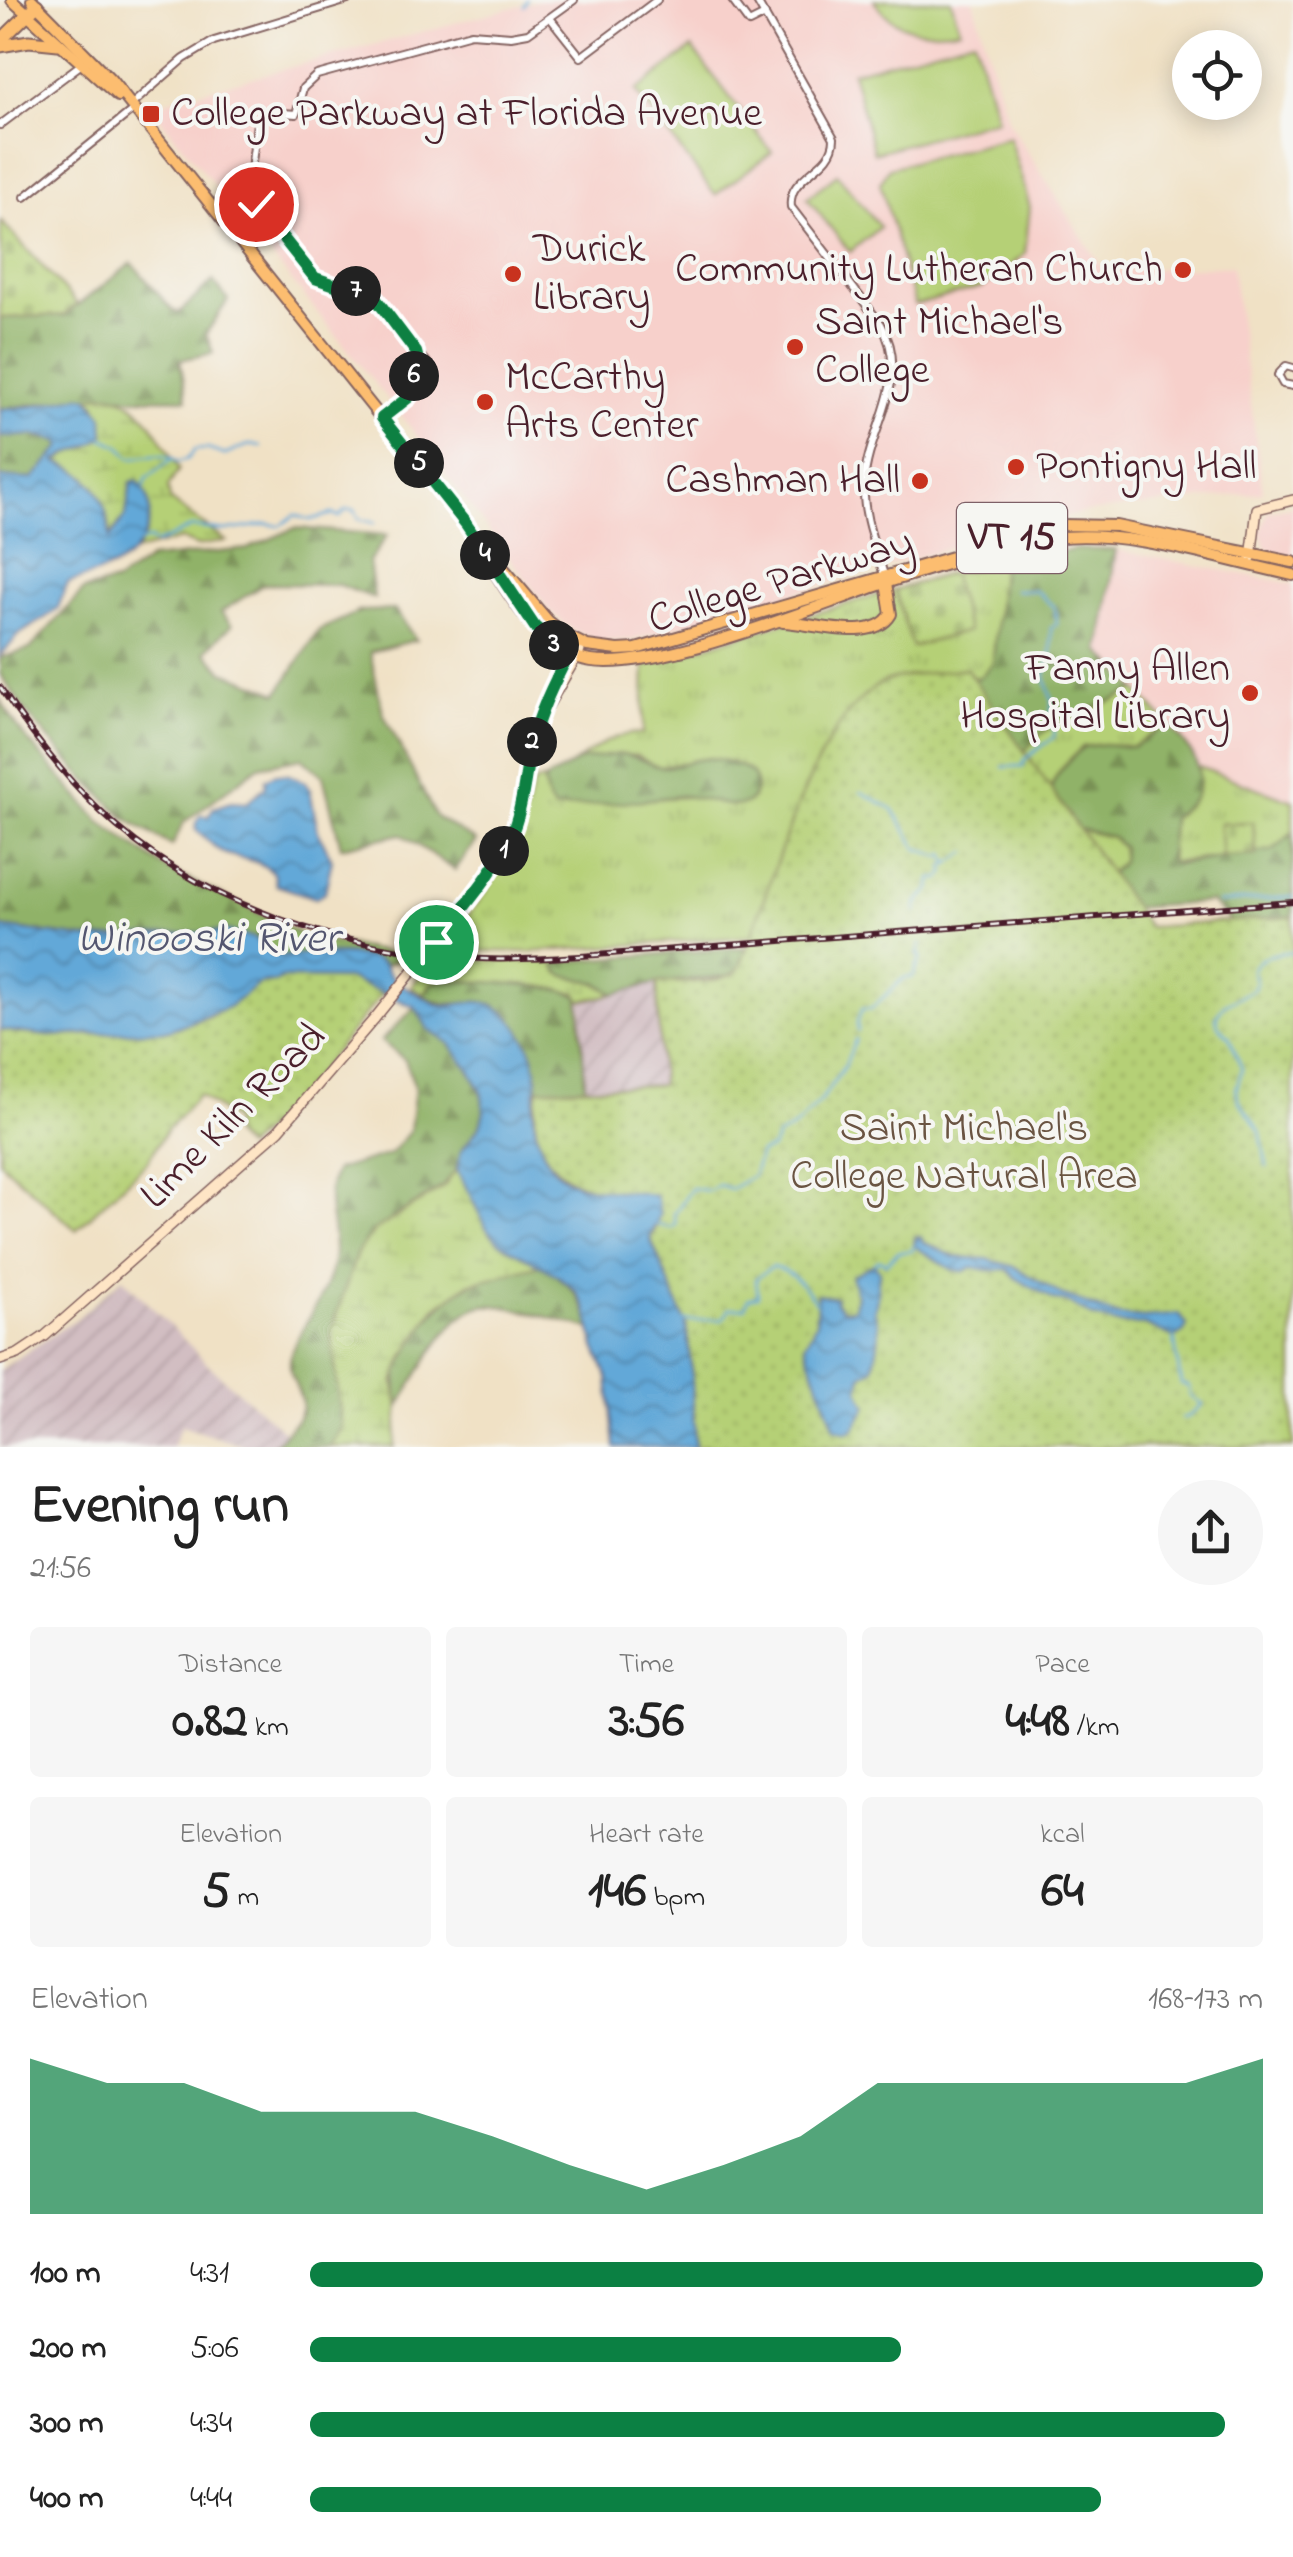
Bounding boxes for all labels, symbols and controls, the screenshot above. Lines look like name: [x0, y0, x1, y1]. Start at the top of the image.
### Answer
map controls: [1172, 30, 1262, 120]
button: locate: [1172, 30, 1262, 120]
place label: College Parkway at Florida Avenue: [171, 84, 762, 145]
marker: College Parkway at Florida Avenue: [140, 103, 162, 125]
pin: [214, 162, 299, 247]
icon: check: [229, 177, 284, 232]
place label: Durick Library: [532, 220, 650, 329]
place label: Community Lutheran Church: [675, 240, 1163, 301]
marker: Community Lutheran Church: [1172, 259, 1194, 281]
marker: Durick Library: [502, 263, 524, 285]
pin: 7: [331, 266, 381, 316]
text: 7: [350, 270, 362, 311]
place label: Saint Michael's College: [815, 293, 1063, 402]
marker: Saint Michael's College: [784, 336, 806, 358]
place label: McCarthy Arts Center: [505, 348, 699, 457]
pin: 6: [389, 351, 439, 401]
text: 6: [408, 355, 420, 396]
marker: McCarthy Arts Center: [474, 391, 496, 413]
place label: Pontigny Hall: [1036, 437, 1257, 498]
pin: 5: [394, 438, 444, 488]
text: 5: [411, 442, 427, 483]
place label: Cashman Hall: [665, 451, 900, 512]
marker: Pontigny Hall: [1005, 456, 1027, 478]
marker: Cashman Hall: [909, 470, 931, 492]
road number: VT 15: [957, 503, 1067, 573]
street label: College Parkway: [641, 513, 921, 651]
pin: 4: [460, 530, 510, 580]
text: 4: [479, 534, 491, 575]
pin: 3: [529, 620, 579, 670]
text: 3: [548, 624, 560, 665]
place label: Fanny Allen Hospital Library: [960, 639, 1230, 748]
marker: Fanny Allen Hospital Library: [1239, 682, 1261, 704]
pin: 2: [507, 717, 557, 767]
text: 2: [525, 721, 539, 762]
pin: 1: [479, 826, 529, 876]
text: 1: [500, 830, 508, 871]
pin: [394, 900, 479, 985]
water label: Winooski River: [77, 907, 344, 973]
icon: arrive: [409, 915, 464, 970]
street label: Lime Kiln Road: [127, 1010, 341, 1224]
park label: Saint Michael's College Natural Area: [790, 1099, 1138, 1208]
text: Evening run: [30, 1468, 289, 1548]
button: share: [1158, 1480, 1263, 1585]
text: 21:56: [30, 1546, 91, 1593]
text: Distance: [179, 1645, 282, 1686]
text: Time: [619, 1645, 674, 1686]
text: Pace: [1035, 1645, 1090, 1686]
text: 0.82: [172, 1686, 248, 1759]
text: 3:56: [609, 1686, 684, 1759]
text: 4:48: [1006, 1686, 1070, 1759]
text: km: [248, 1708, 289, 1749]
text: /km: [1070, 1708, 1119, 1749]
text: Elevation: [179, 1815, 282, 1856]
text: Heart rate: [589, 1815, 704, 1856]
text: kcal: [1040, 1815, 1085, 1856]
text: 5: [202, 1856, 230, 1929]
text: 146: [588, 1856, 646, 1929]
text: 64: [1041, 1856, 1084, 1929]
text: m: [230, 1878, 259, 1919]
text: bpm: [646, 1878, 705, 1919]
text: Elevation: [30, 1977, 148, 2024]
text: 168–173 m: [1148, 1977, 1263, 2024]
text: 100 m: [30, 2251, 101, 2298]
text: 4:31: [190, 2251, 229, 2298]
text: 200 m: [30, 2326, 106, 2373]
text: 5:06: [190, 2326, 239, 2373]
text: 300 m: [30, 2401, 104, 2448]
text: 4:34: [190, 2401, 232, 2448]
text: 400 m: [30, 2476, 104, 2523]
text: 4:44: [190, 2476, 232, 2523]

